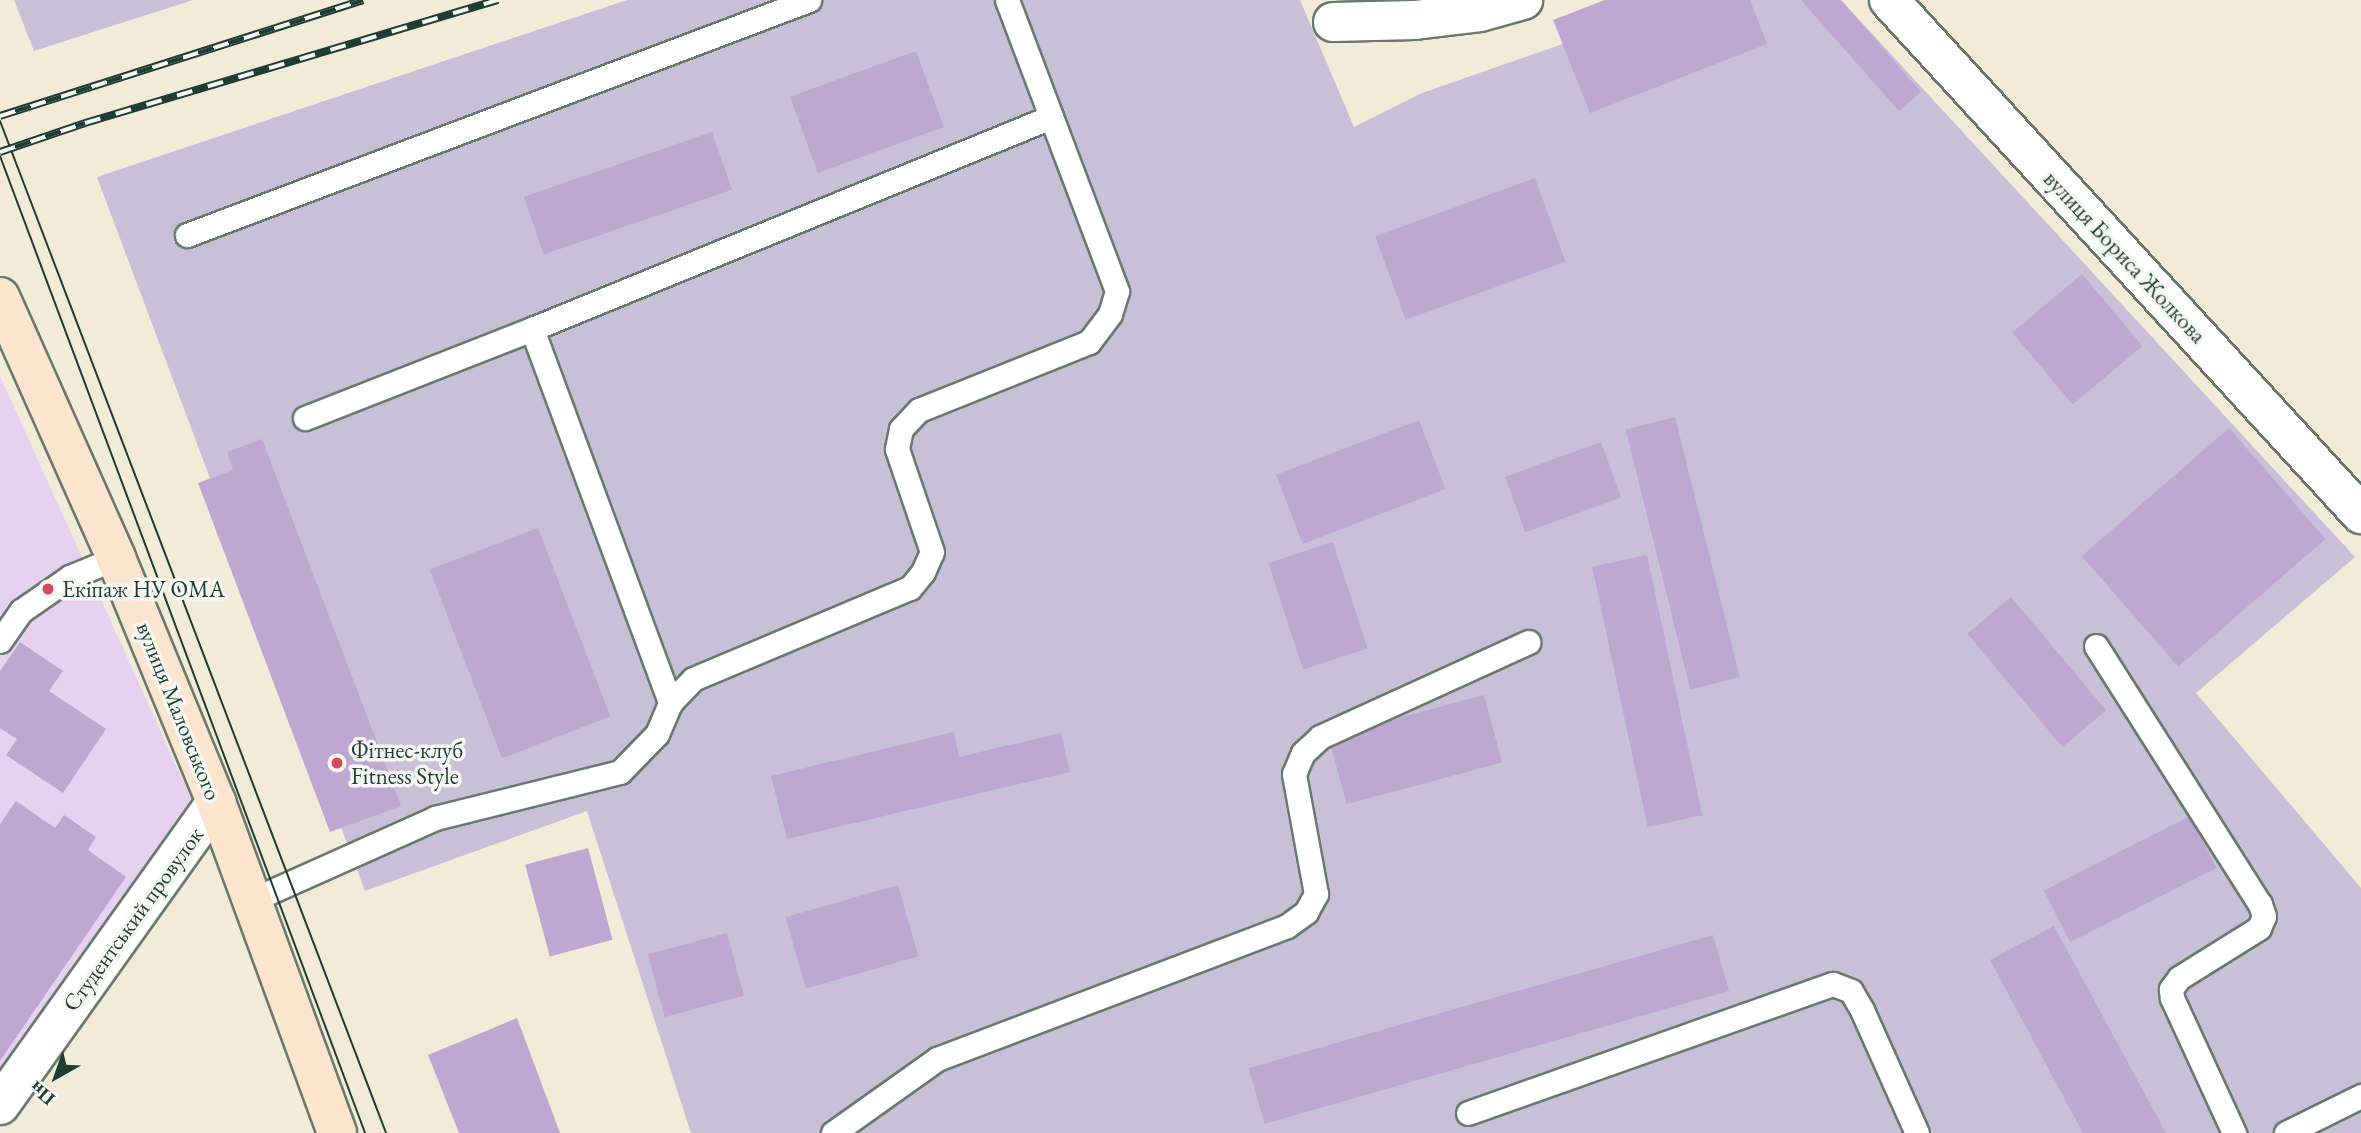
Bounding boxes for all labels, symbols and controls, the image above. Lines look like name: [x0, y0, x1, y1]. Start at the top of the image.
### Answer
street label: вулиця Бориса Жолкова: [2038, 165, 2212, 349]
place label: Екіпаж НУ ОМА: [62, 575, 225, 603]
marker: Екіпаж НУ ОМА: [40, 581, 56, 597]
street label: вулиця Маловського: [131, 618, 227, 804]
place label: Фітнес-клуб Fitness Style: [351, 736, 463, 790]
marker: Фітнес-клуб Fitness Style: [329, 755, 345, 771]
street label: Студентський провулок: [57, 821, 209, 1017]
north arrow: [21, 1042, 91, 1112]
text: Пн: [24, 1076, 60, 1111]

